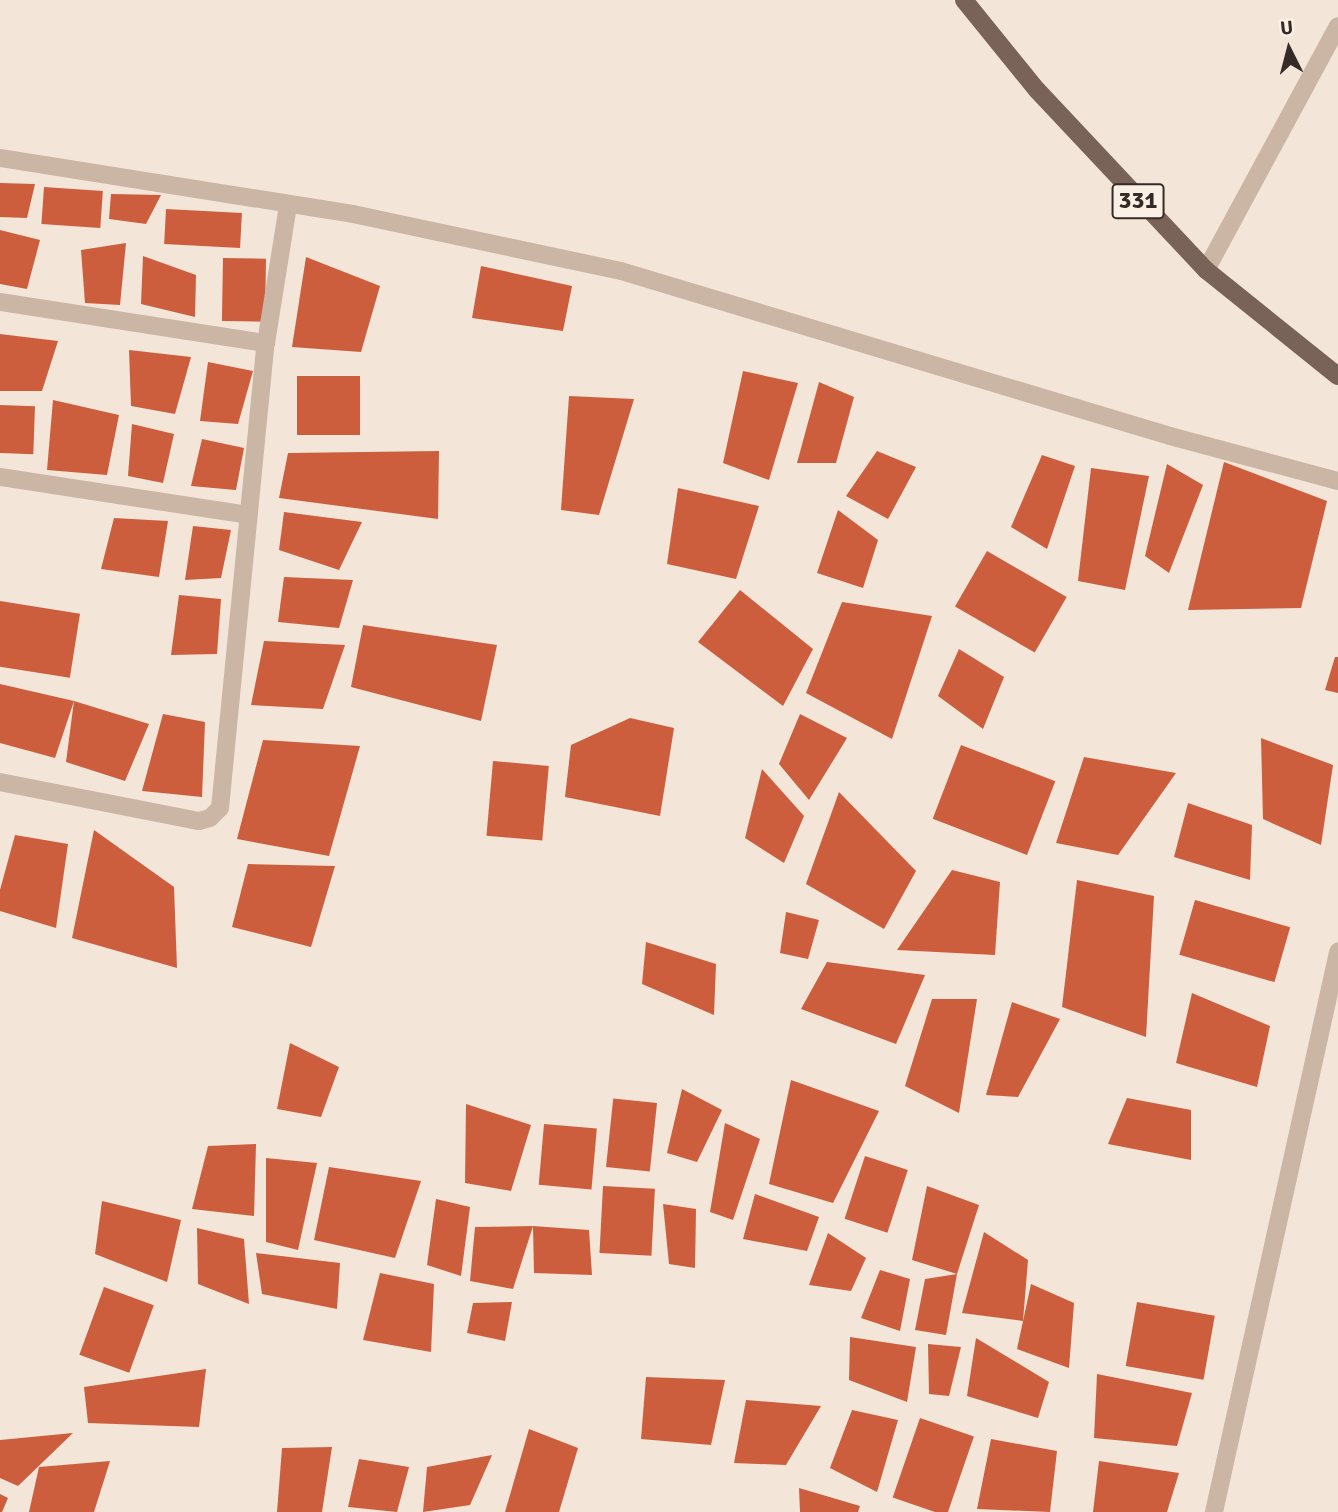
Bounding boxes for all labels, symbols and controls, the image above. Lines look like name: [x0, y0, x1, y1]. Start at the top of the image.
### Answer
north arrow: [1254, 14, 1324, 84]
text: U: [1279, 16, 1294, 41]
road number: 331: [1110, 181, 1166, 222]

